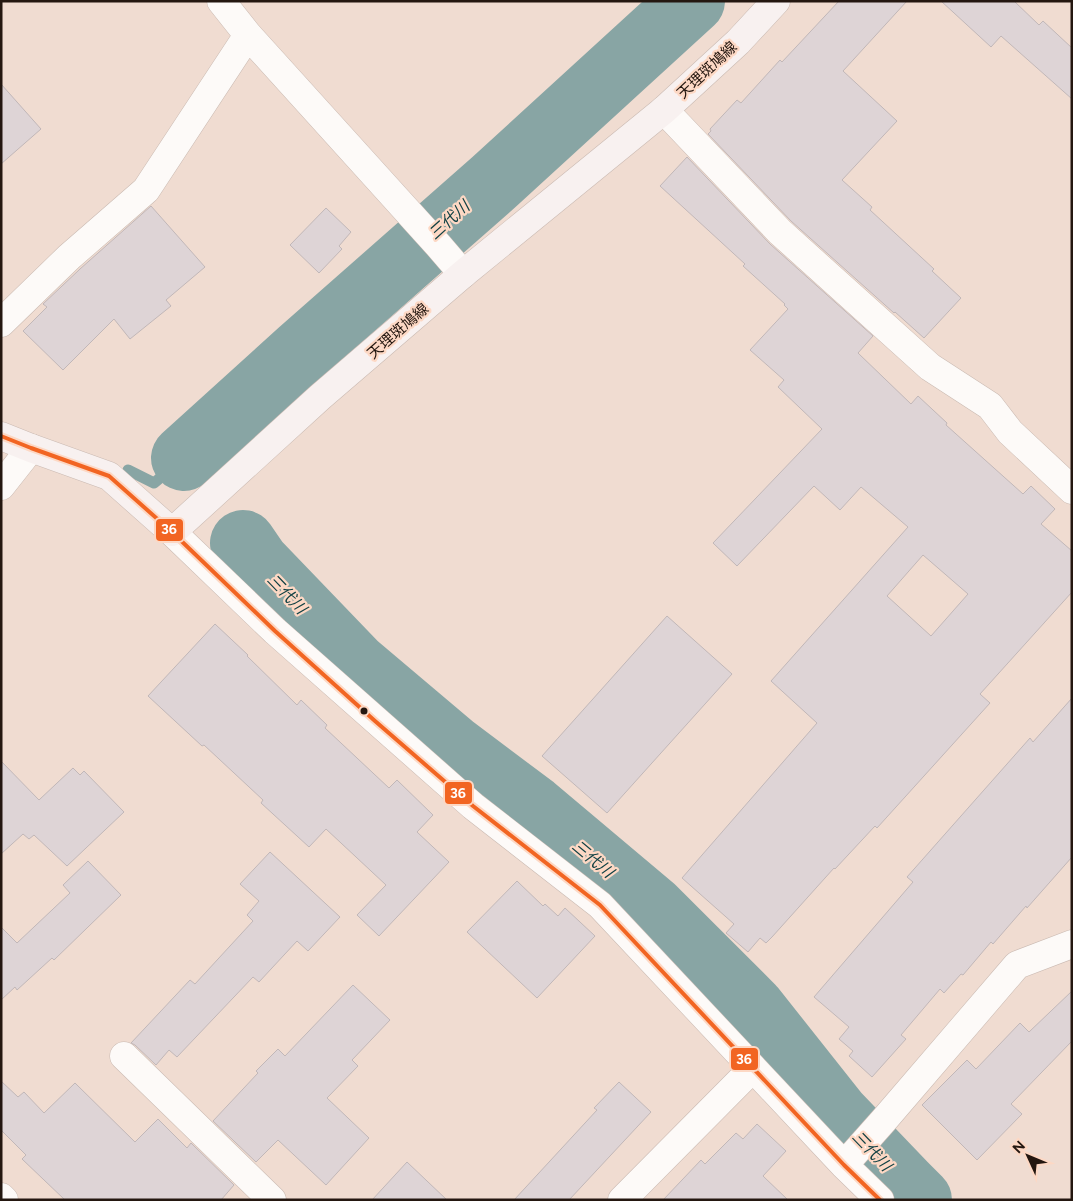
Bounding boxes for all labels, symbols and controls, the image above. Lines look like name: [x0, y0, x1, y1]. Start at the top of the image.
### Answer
street label: 天理斑鳩線: [673, 38, 741, 102]
water label: 三代川: [425, 196, 475, 243]
street label: 天理斑鳩線: [364, 300, 432, 362]
line badge: 36: [155, 518, 184, 542]
text: 36: [161, 521, 177, 538]
water label: 三代川: [263, 570, 312, 619]
unlabelled marker: [359, 706, 369, 716]
line badge: 36: [444, 781, 473, 805]
text: 36: [450, 785, 466, 802]
water label: 三代川: [569, 836, 619, 883]
line badge: 36: [730, 1047, 759, 1071]
text: 36: [736, 1051, 752, 1068]
water label: 三代川: [848, 1127, 897, 1176]
north arrow: [1003, 1131, 1053, 1181]
text: N: [1009, 1138, 1029, 1157]

